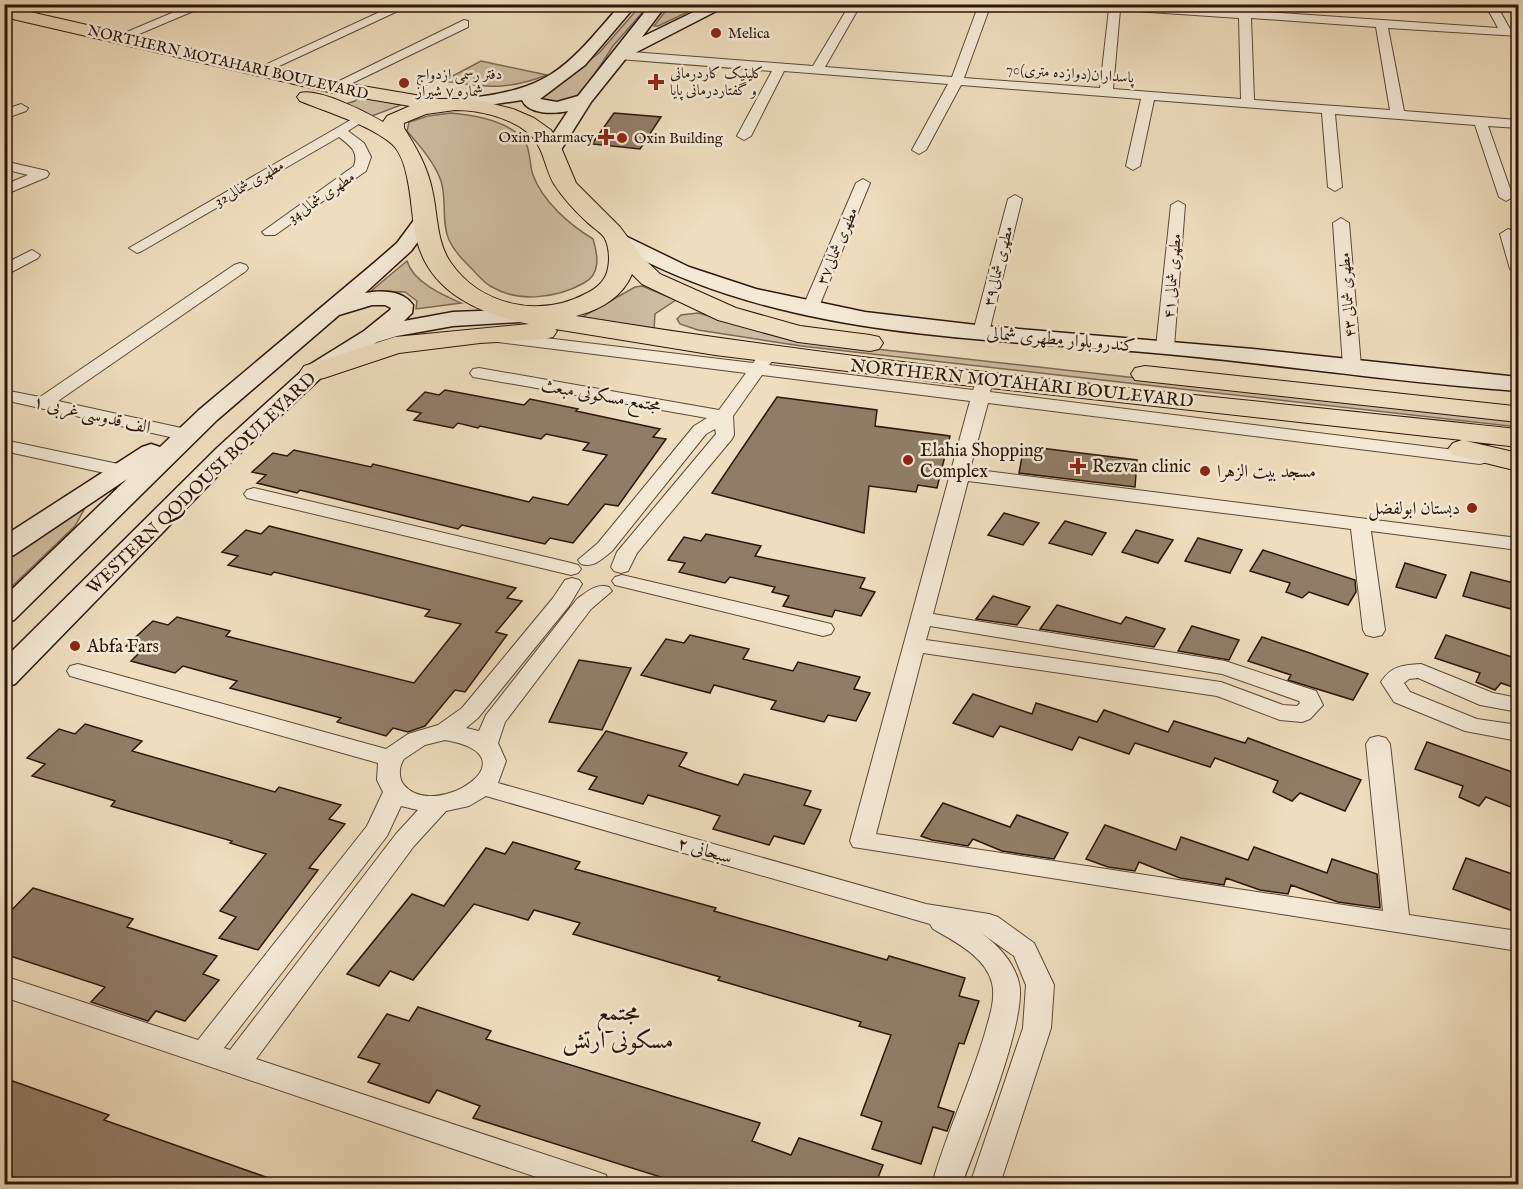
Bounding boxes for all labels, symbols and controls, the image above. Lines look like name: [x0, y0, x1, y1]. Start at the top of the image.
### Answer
street label: NORTHERN MOTAHARI BOULEVARD: [86, 21, 370, 104]
place label: Melica: [728, 24, 770, 43]
marker: Melica: [709, 26, 723, 40]
street label: 70پاسداران(دوازده متری): [1005, 60, 1136, 89]
place label: کلینیک کاردرمانی و گفتاردرمانی پایا: [670, 64, 764, 101]
place label: دفتر رسمی ازدواج شماره ۷ شیراز: [414, 65, 502, 101]
marker: کلینیک کاردرمانی و گفتاردرمانی پایا: [647, 73, 665, 91]
marker: دفتر رسمی ازدواج شماره ۷ شیراز: [397, 76, 411, 90]
place label: Oxin Pharmacy: [498, 128, 595, 147]
place label: Oxin Building: [634, 129, 724, 148]
marker: Oxin Pharmacy: [599, 130, 613, 144]
marker: Oxin Building: [615, 131, 629, 145]
street label: 32مطهرى شمالى: [211, 156, 287, 211]
street label: 34مطهرى شمالى: [284, 167, 358, 227]
street label: مطهرى شمالى۳۷: [813, 205, 862, 288]
street label: مطهرى شمالى۳۹: [979, 224, 1018, 308]
street label: ۴۱ مطهرى شمالى: [1159, 233, 1186, 319]
street label: مطهرى شمالى ۴۳: [1335, 252, 1360, 338]
street label: کندرو بلوار مطهری شمالی: [986, 323, 1136, 358]
street label: NORTHERN MOTAHARI BOULEVARD: [849, 355, 1195, 414]
street label: WESTERN QODOUSI BOULEVARD: [82, 368, 322, 600]
street label: مجتمع مسکونی مبعث: [538, 375, 663, 421]
street label: ۱ الف قدوسی غربی: [31, 391, 153, 440]
place label: Elahia Shopping Complex: [920, 440, 1044, 484]
marker: Elahia Shopping Complex: [901, 453, 915, 467]
place label: Rezvan clinic: [1092, 456, 1191, 479]
marker: Rezvan clinic: [1069, 457, 1087, 475]
place label: مسجد بیت الزهرا: [1217, 461, 1316, 484]
marker: مسجد بیت الزهرا: [1198, 464, 1212, 478]
place label: دبستان ابولفضل: [1368, 498, 1460, 521]
marker: دبستان ابولفضل: [1465, 501, 1479, 515]
place label: Abfa Fars: [86, 636, 159, 659]
marker: Abfa Fars: [68, 639, 82, 653]
street label: سبحانی ۲: [674, 833, 735, 870]
district label: مجتمع مسکونی ارتش: [562, 998, 674, 1057]

